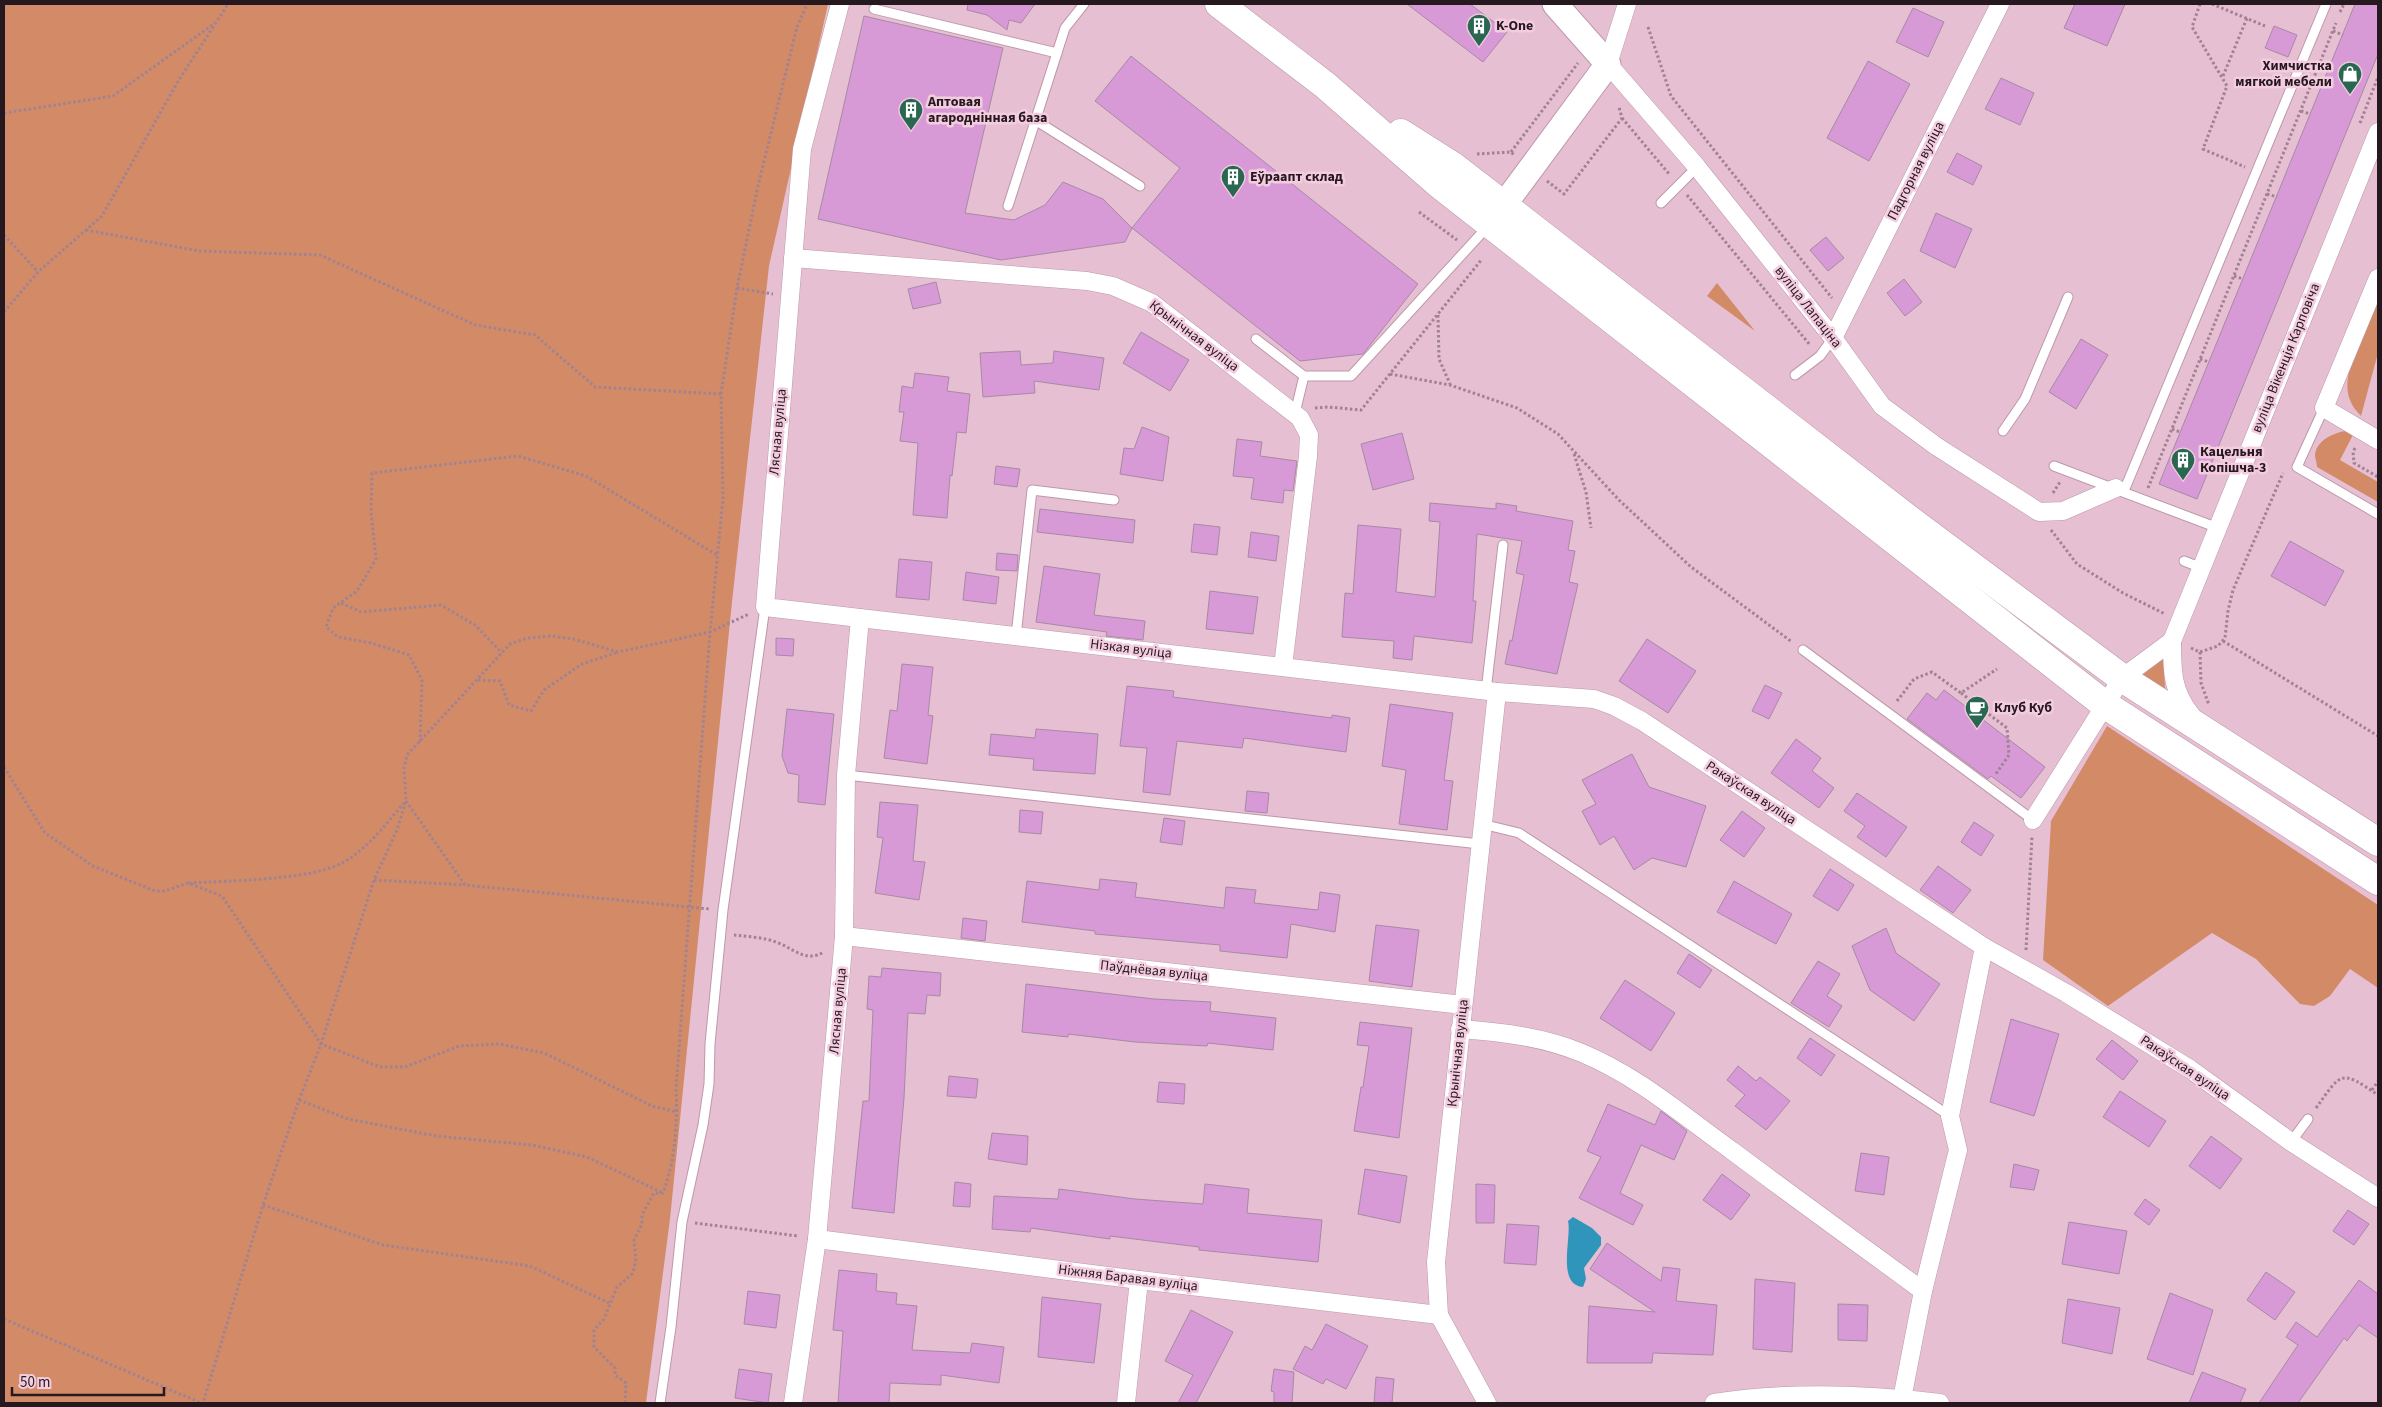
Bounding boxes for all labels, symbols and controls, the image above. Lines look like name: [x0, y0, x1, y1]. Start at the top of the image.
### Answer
building icon: K-One: [1466, 13, 1492, 47]
place label: K-One: [1496, 16, 1533, 36]
place label: Химчистка мягкой мебели: [2235, 56, 2332, 92]
shop icon: Химчистка мягкой мебели: [2337, 61, 2363, 95]
place label: Аптовая агароднінная база: [927, 92, 1048, 128]
building icon: Аптовая агароднінная база: [898, 97, 924, 131]
street label: Падгорная вуліца: [1883, 118, 1949, 224]
building icon: Еўраапт склад: [1220, 164, 1246, 198]
place label: Еўраапт склад: [1250, 167, 1344, 187]
street label: вуліца Лапаціна: [1770, 262, 1846, 352]
street label: вуліца Вікенція Карповіча: [2247, 280, 2325, 436]
street label: Крынічная вуліца: [1145, 296, 1243, 376]
street label: Лясная вуліца: [764, 388, 792, 476]
place label: Кацельня Копішча-3: [2200, 442, 2266, 478]
building icon: Кацельня Копішча-3: [2170, 447, 2196, 481]
street label: Нізкая вуліца: [1089, 634, 1173, 664]
cafe icon: Клуб Куб: [1964, 695, 1990, 729]
place label: Клуб Куб: [1994, 698, 2052, 718]
street label: Ракаўская вуліца: [1702, 756, 1800, 830]
street label: Паўднёвая вуліца: [1099, 955, 1209, 987]
street label: Лясная вуліца: [824, 967, 852, 1055]
street label: Крынічная вуліца: [1442, 998, 1474, 1108]
street label: Ракаўская вуліца: [2136, 1031, 2234, 1105]
street label: Ніжняя Баравая вуліца: [1057, 1260, 1199, 1296]
scale bar: [12, 1364, 165, 1396]
text: 50 m: [20, 1372, 50, 1393]

